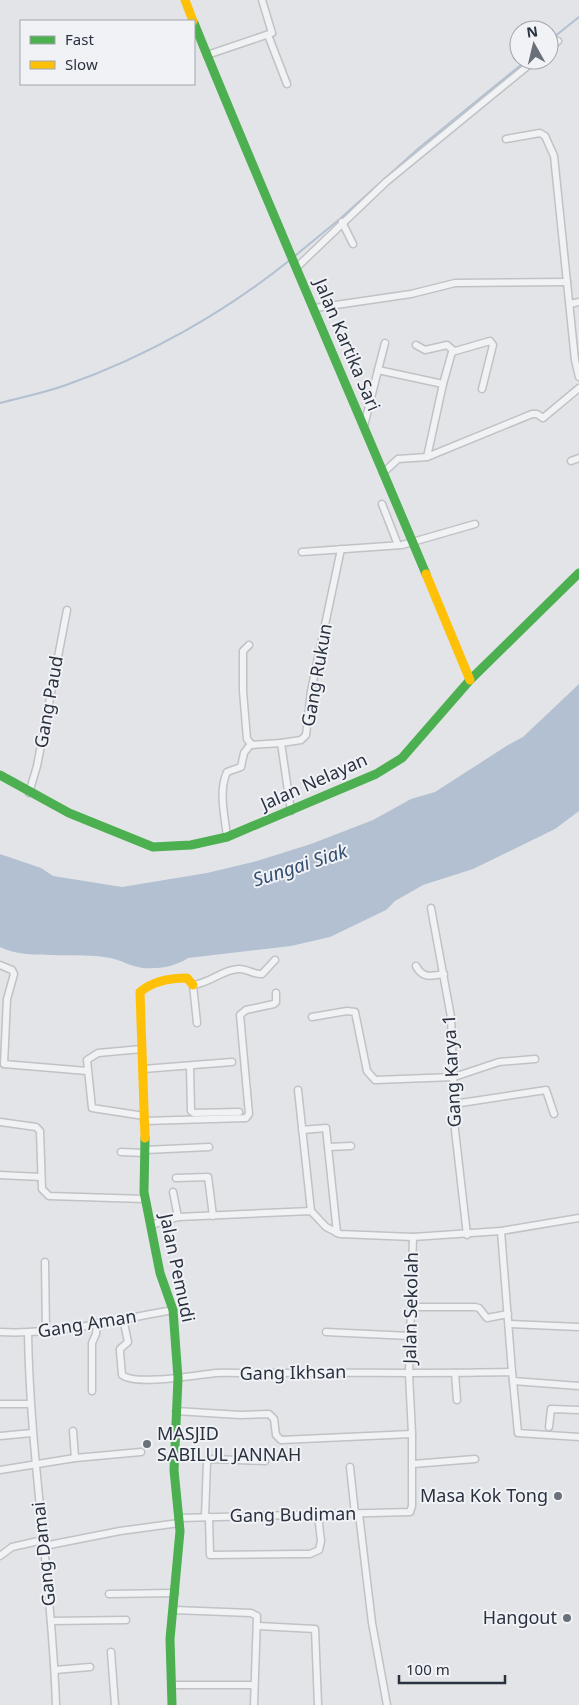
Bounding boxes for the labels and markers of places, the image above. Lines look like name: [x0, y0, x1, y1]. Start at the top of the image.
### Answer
place label: MASJID SABILUL JANNAH: [157, 1421, 301, 1466]
marker: MASJID SABILUL JANNAH: [141, 1438, 153, 1450]
place label: Masa Kok Tong: [420, 1483, 548, 1507]
marker: Masa Kok Tong: [552, 1490, 564, 1502]
place label: Hangout: [483, 1605, 557, 1629]
marker: Hangout: [561, 1612, 573, 1624]

